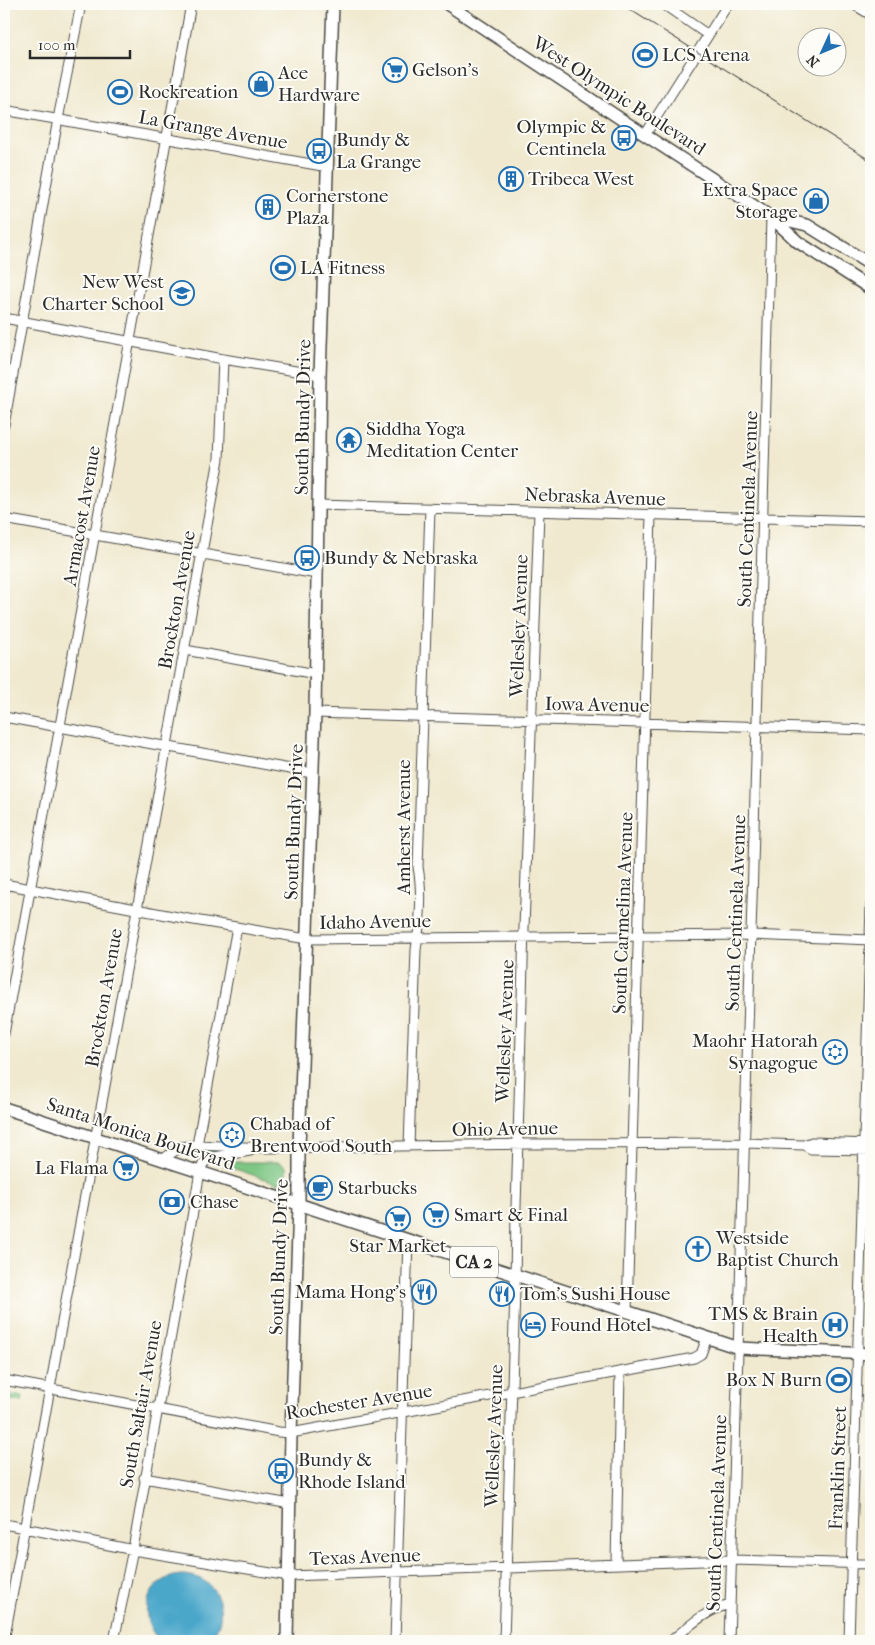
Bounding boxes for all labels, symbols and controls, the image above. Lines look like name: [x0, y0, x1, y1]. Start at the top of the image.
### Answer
scale bar: [30, 28, 130, 60]
north arrow: [798, 28, 848, 78]
street label: West Olympic Boulevard: [528, 31, 710, 161]
text: 100 m: [38, 36, 76, 54]
sports icon: LCS Arena: [632, 42, 658, 68]
place label: LCS Arena: [662, 44, 750, 66]
text: N: [803, 51, 823, 70]
supermarket icon: Gelson's: [382, 57, 408, 83]
place label: Gelson's: [412, 59, 478, 81]
place label: Ace Hardware: [277, 62, 360, 106]
shop icon: Ace Hardware: [248, 71, 274, 97]
sports icon: Rockreation: [107, 79, 133, 105]
place label: Rockreation: [138, 81, 238, 103]
street label: La Grange Avenue: [137, 106, 289, 154]
place label: Olympic & Centinela: [516, 116, 606, 160]
bus stop icon: Olympic & Centinela: [611, 125, 637, 151]
place label: Bundy & La Grange: [336, 129, 421, 173]
bus stop icon: Bundy & La Grange: [306, 138, 332, 164]
building icon: Tribeca West: [498, 166, 524, 192]
place label: Tribeca West: [528, 168, 634, 190]
place label: Extra Space Storage: [702, 179, 798, 223]
place label: Cornerstone Plaza: [286, 185, 388, 229]
shop icon: Extra Space Storage: [803, 188, 829, 214]
building icon: Cornerstone Plaza: [255, 194, 281, 220]
sports icon: LA Fitness: [270, 255, 296, 281]
place label: LA Fitness: [300, 257, 385, 279]
place label: New West Charter School: [42, 271, 164, 315]
school or university icon: New West Charter School: [169, 280, 195, 306]
street label: South Bundy Drive: [291, 339, 315, 495]
street label: South Centinela Avenue: [734, 410, 762, 608]
place label: Siddha Yoga Meditation Center: [366, 418, 519, 462]
temple icon: Siddha Yoga Meditation Center: [336, 427, 362, 453]
street label: Armacost Avenue: [59, 444, 105, 589]
street label: Nebraska Avenue: [524, 484, 666, 510]
street label: Brockton Avenue: [154, 529, 200, 671]
bus stop icon: Bundy & Nebraska: [294, 545, 320, 571]
place label: Bundy & Nebraska: [324, 547, 478, 569]
street label: Wellesley Avenue: [505, 554, 532, 699]
street label: Iowa Avenue: [545, 693, 649, 717]
street label: South Bundy Drive: [280, 744, 308, 900]
street label: Amherst Avenue: [393, 759, 415, 896]
street label: South Carmelina Avenue: [608, 812, 638, 1014]
street label: South Centinela Avenue: [722, 814, 750, 1012]
street label: Idaho Avenue: [319, 910, 431, 934]
street label: Brockton Avenue: [81, 927, 127, 1069]
street label: Wellesley Avenue: [491, 959, 518, 1104]
place label: Maohr Hatorah Synagogue: [692, 1030, 818, 1074]
synagogue icon: Maohr Hatorah Synagogue: [822, 1039, 848, 1065]
street label: Santa Monica Boulevard: [44, 1093, 239, 1175]
place label: Chabad of Brentwood South: [250, 1113, 393, 1157]
street label: Ohio Avenue: [452, 1117, 558, 1141]
synagogue icon: Chabad of Brentwood South: [219, 1122, 245, 1148]
supermarket icon: La Flama: [113, 1155, 139, 1181]
place label: La Flama: [35, 1157, 108, 1179]
cafe icon: Starbucks: [307, 1175, 333, 1201]
place label: Starbucks: [338, 1177, 417, 1199]
street label: South Bundy Drive: [265, 1179, 293, 1335]
bank icon: Chase: [159, 1189, 185, 1215]
place label: Chase: [190, 1191, 239, 1213]
supermarket icon: Smart & Final: [423, 1202, 449, 1228]
place label: Smart & Final: [454, 1204, 568, 1226]
supermarket icon: Star Market: [385, 1206, 411, 1232]
place label: Westside Baptist Church: [715, 1227, 839, 1271]
place label: Star Market: [349, 1235, 447, 1257]
church icon: Westside Baptist Church: [685, 1236, 711, 1262]
road number: CA 2: [450, 1246, 498, 1278]
restaurant icon: Mama Hong's: [411, 1279, 437, 1305]
place label: Mama Hong's: [295, 1281, 406, 1303]
restaurant icon: Tom's Sushi House: [489, 1281, 515, 1307]
place label: Tom's Sushi House: [520, 1283, 671, 1305]
place label: TMS & Brain Health: [708, 1303, 818, 1347]
hotel icon: Found Hotel: [520, 1312, 546, 1338]
hospital icon: TMS & Brain Health: [822, 1312, 848, 1338]
place label: Found Hotel: [550, 1314, 651, 1336]
street label: South Saltair Avenue: [115, 1318, 167, 1490]
street label: Wellesley Avenue: [480, 1364, 507, 1509]
sports icon: Box N Burn: [826, 1367, 852, 1393]
place label: Box N Burn: [726, 1369, 822, 1391]
street label: Rochester Avenue: [284, 1380, 434, 1424]
street label: Franklin Street: [825, 1405, 851, 1530]
street label: South Centinela Avenue: [703, 1414, 731, 1612]
place label: Bundy & Rhode Island: [298, 1449, 406, 1493]
bus stop icon: Bundy & Rhode Island: [268, 1458, 294, 1484]
street label: Texas Avenue: [309, 1544, 421, 1570]

